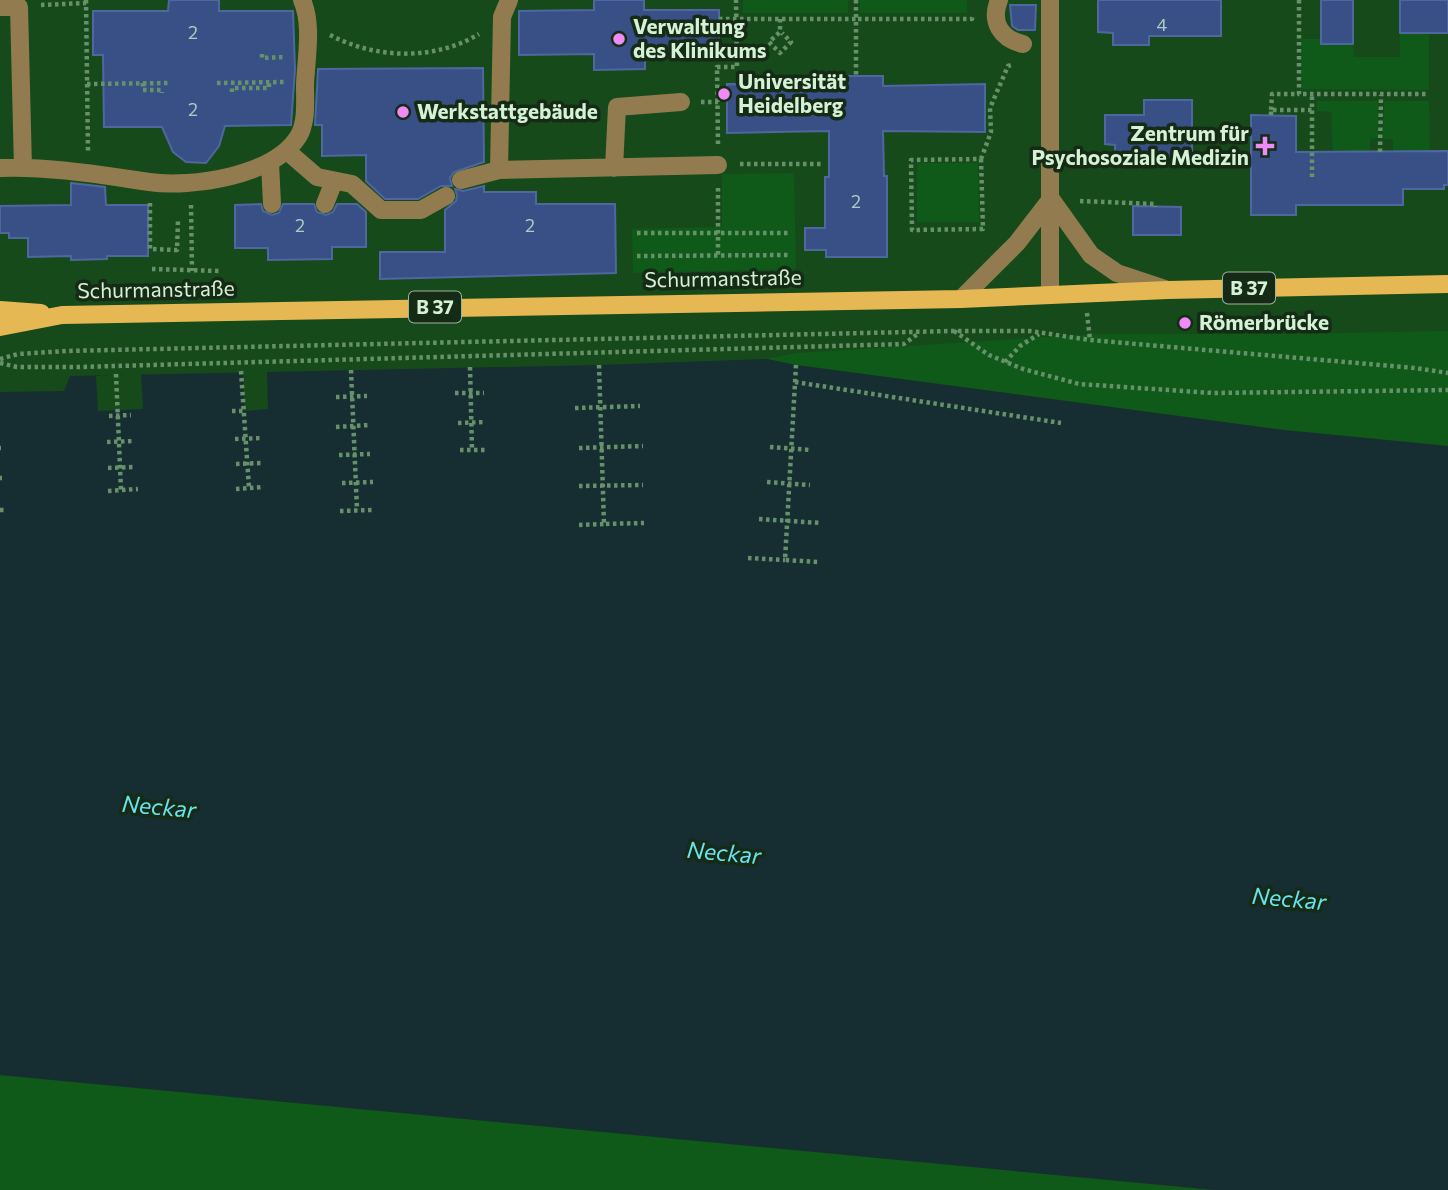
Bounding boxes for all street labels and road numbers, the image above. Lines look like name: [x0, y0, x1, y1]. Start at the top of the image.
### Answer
street label: Schurmanstraße: [644, 264, 802, 291]
road number: B 37: [1223, 272, 1275, 304]
street label: Schurmanstraße: [77, 275, 235, 302]
road number: B 37: [409, 292, 461, 322]

